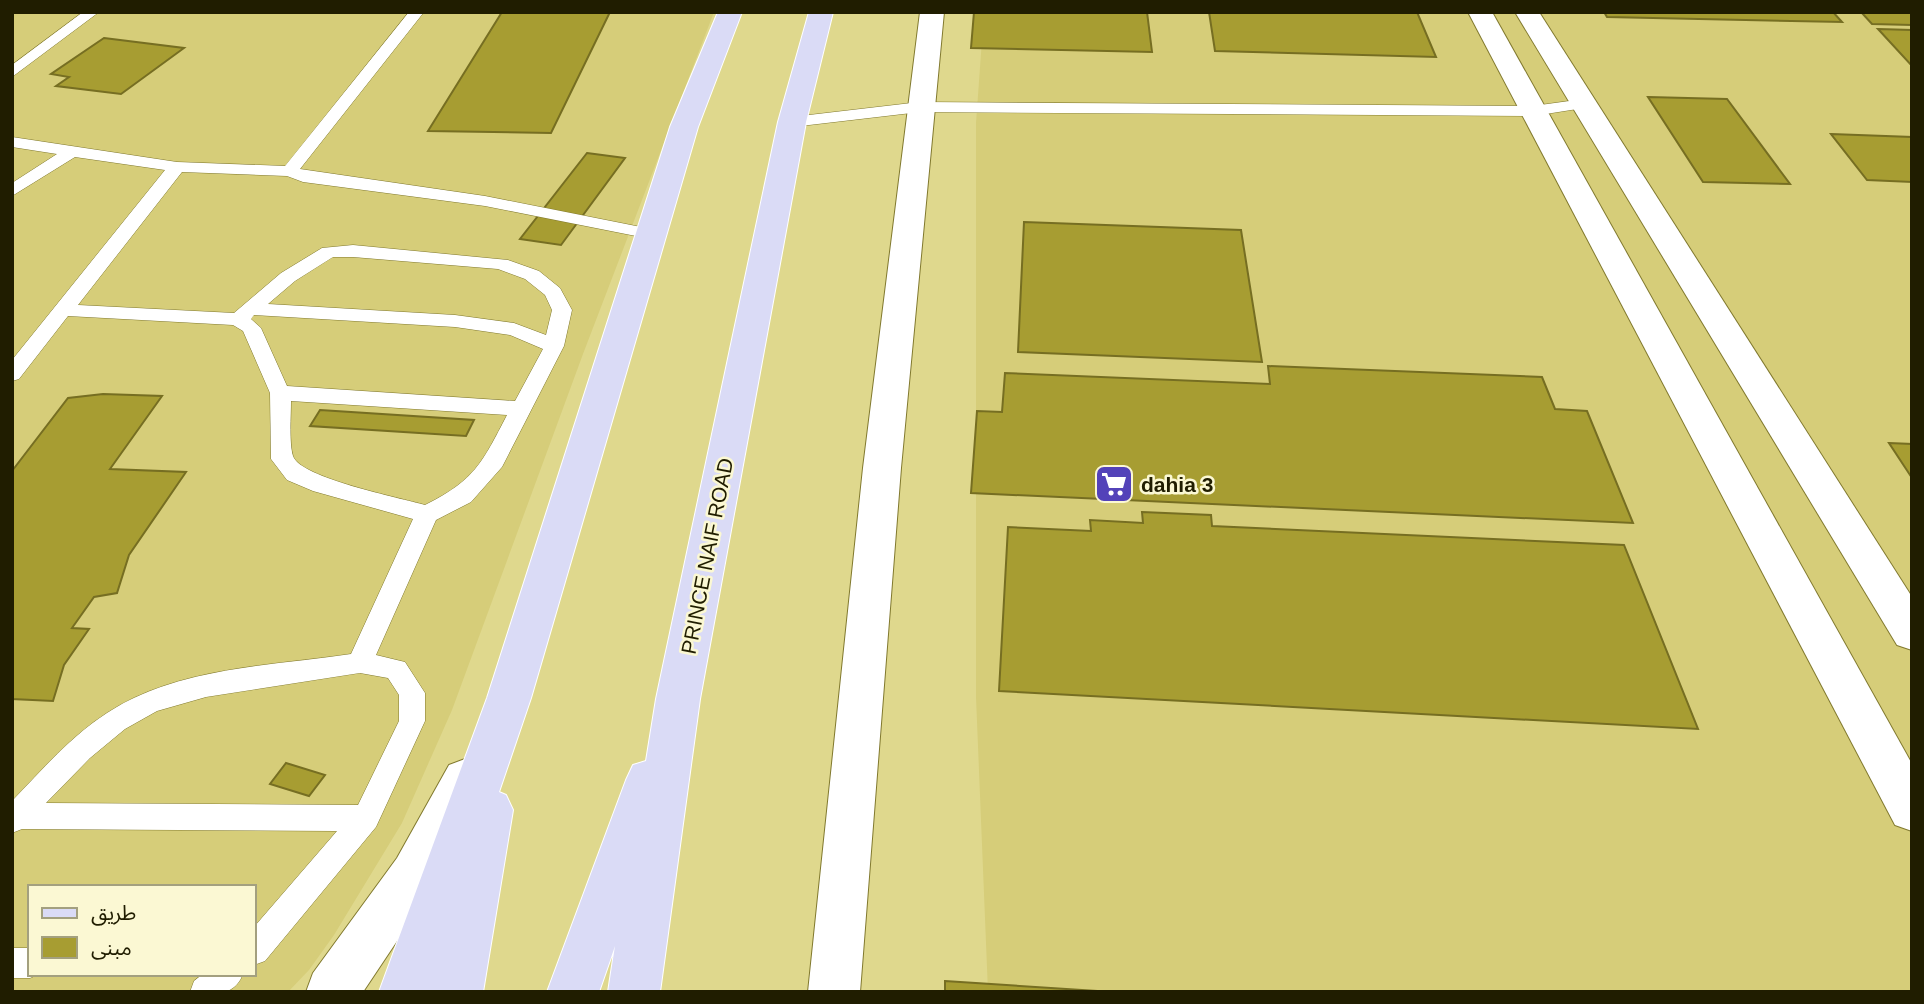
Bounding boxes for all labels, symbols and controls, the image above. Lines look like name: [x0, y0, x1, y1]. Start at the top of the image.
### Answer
street label: PRINCE NAIF ROAD: [677, 456, 737, 656]
supermarket icon: dahia 3: [1093, 463, 1135, 505]
place label: dahia 3: [1141, 473, 1213, 496]
legend: [28, 885, 256, 976]
text: طريق: [91, 901, 136, 926]
text: مبنى: [91, 936, 132, 960]

